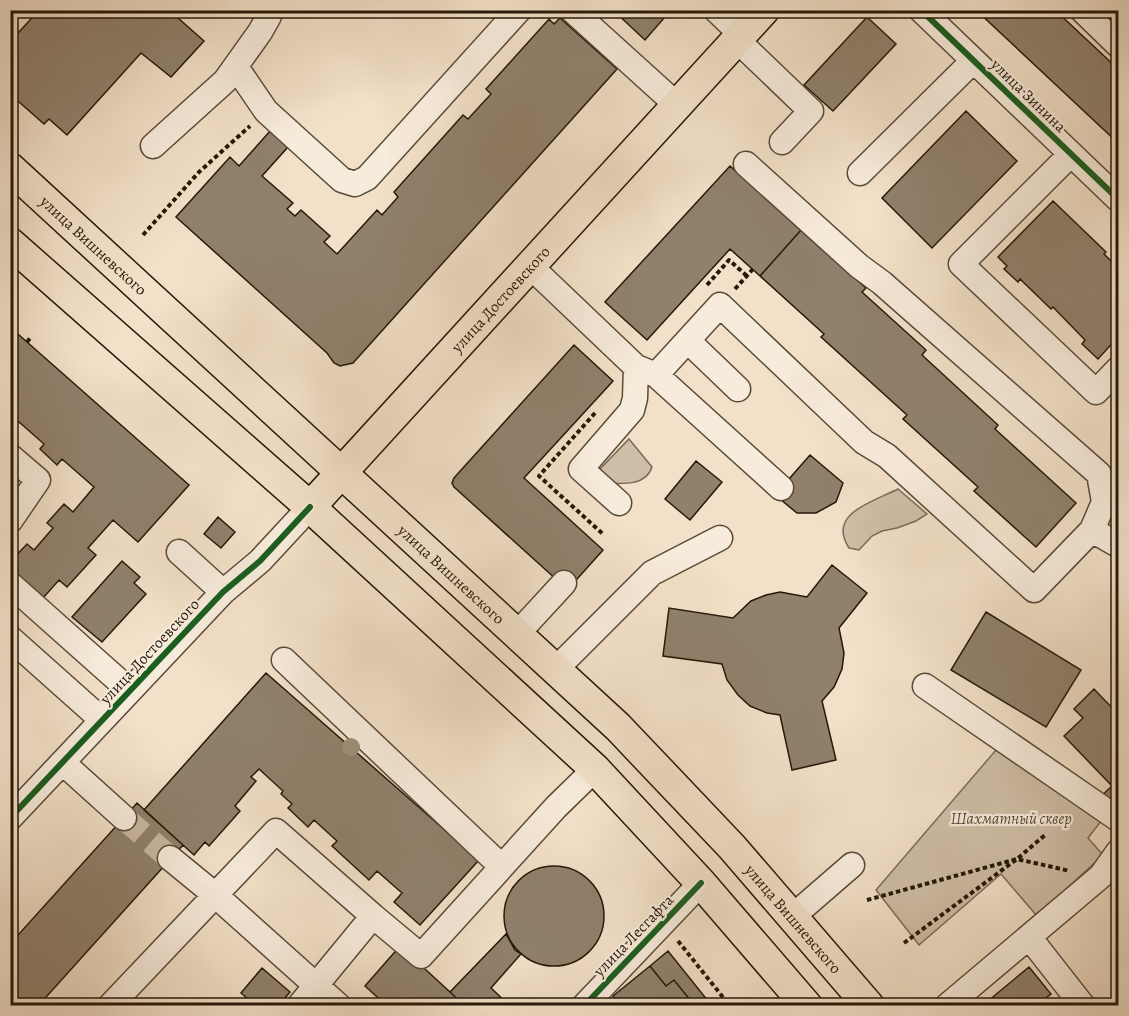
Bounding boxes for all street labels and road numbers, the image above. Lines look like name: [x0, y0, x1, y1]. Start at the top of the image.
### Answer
street label: улица Зинина: [985, 53, 1071, 138]
street label: улица Вишневского: [34, 190, 151, 301]
street label: улица Достоевского: [446, 241, 555, 358]
street label: улица Вишневского: [392, 519, 509, 630]
street label: улица Достоевского: [94, 594, 205, 710]
street label: улица Вишневского: [739, 859, 846, 979]
street label: улица Лесгафта: [588, 889, 679, 982]

